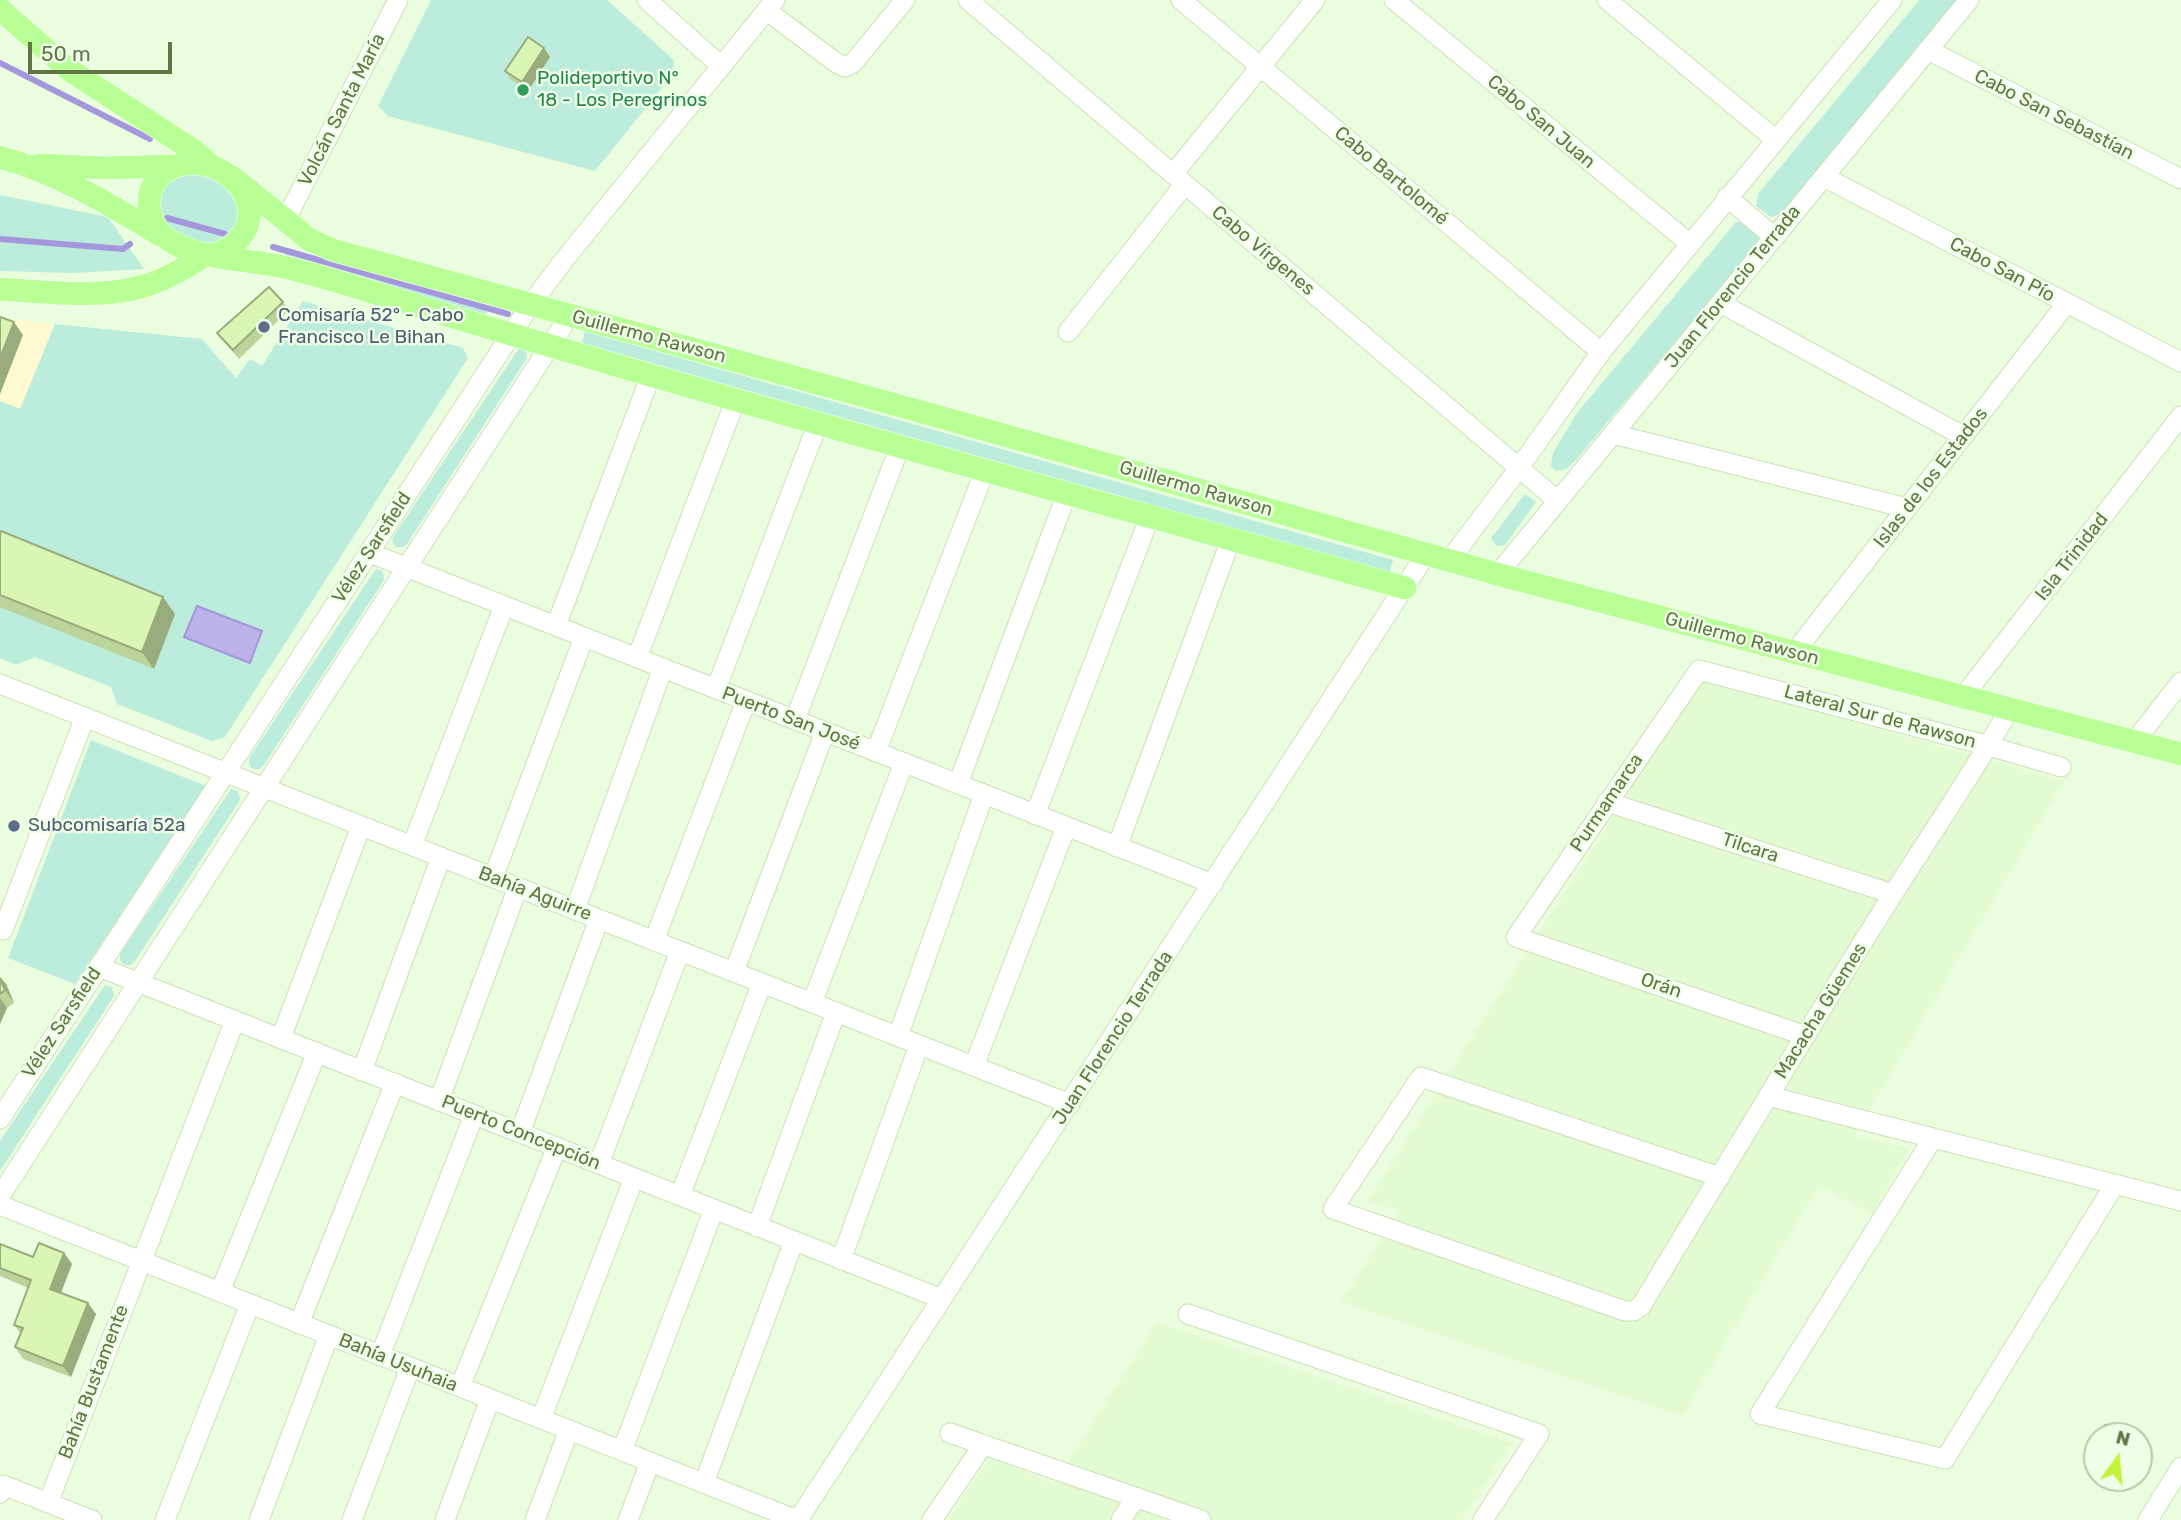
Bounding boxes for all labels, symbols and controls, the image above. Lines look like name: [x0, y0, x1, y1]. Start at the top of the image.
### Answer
scale bar: [32, 28, 175, 72]
street label: Volcán Santa María: [294, 30, 390, 190]
text: 50 m: [41, 41, 91, 66]
street label: Cabo San Sebastían: [1970, 65, 2138, 165]
place label: Polideportivo N° 18 - Los Peregrinos: [537, 68, 707, 112]
street label: Cabo San Juan: [1482, 70, 1600, 174]
marker: Polideportivo N° 18 - Los Peregrinos: [515, 82, 531, 98]
street label: Cabo Bartolomé: [1329, 122, 1453, 230]
street label: Cabo Vírgenes: [1207, 201, 1319, 301]
street label: Juan Florencio Terrada: [1660, 201, 1806, 373]
street label: Cabo San Pío: [1945, 233, 2059, 307]
place label: Comisaría 52° - Cabo Francisco Le Bihan: [278, 305, 464, 349]
street label: Guillermo Rawson: [569, 305, 729, 369]
marker: Comisaría 52° - Cabo Francisco Le Bihan: [256, 319, 272, 335]
street label: Islas de los Estados: [1869, 403, 1993, 553]
street label: Guillermo Rawson: [1117, 456, 1275, 522]
street label: Vélez Sarsfield: [328, 488, 416, 608]
street label: Isla Trinidad: [2031, 509, 2113, 605]
street label: Guillermo Rawson: [1662, 607, 1822, 671]
street label: Lateral Sur de Rawson: [1782, 680, 1978, 754]
street label: Puerto San José: [719, 682, 863, 756]
street label: Purmamarca: [1566, 750, 1648, 856]
place label: Subcomisaría 52a: [28, 815, 186, 837]
marker: Subcomisaría 52a: [6, 818, 22, 834]
street label: Tilcara: [1719, 828, 1781, 868]
street label: Bahía Aguirre: [475, 862, 595, 926]
street label: Macacha Güemes: [1770, 939, 1872, 1083]
street label: Juan Florencio Terrada: [1048, 947, 1178, 1129]
street label: Vélez Sarsfield: [18, 963, 106, 1083]
street label: Orán: [1637, 968, 1685, 1004]
street label: Puerto Concepción: [438, 1091, 604, 1175]
street label: Bahía Bustamente: [54, 1302, 134, 1462]
street label: Bahía Usuhaia: [335, 1329, 461, 1397]
north arrow: [2083, 1422, 2153, 1492]
text: N: [2113, 1425, 2133, 1451]

